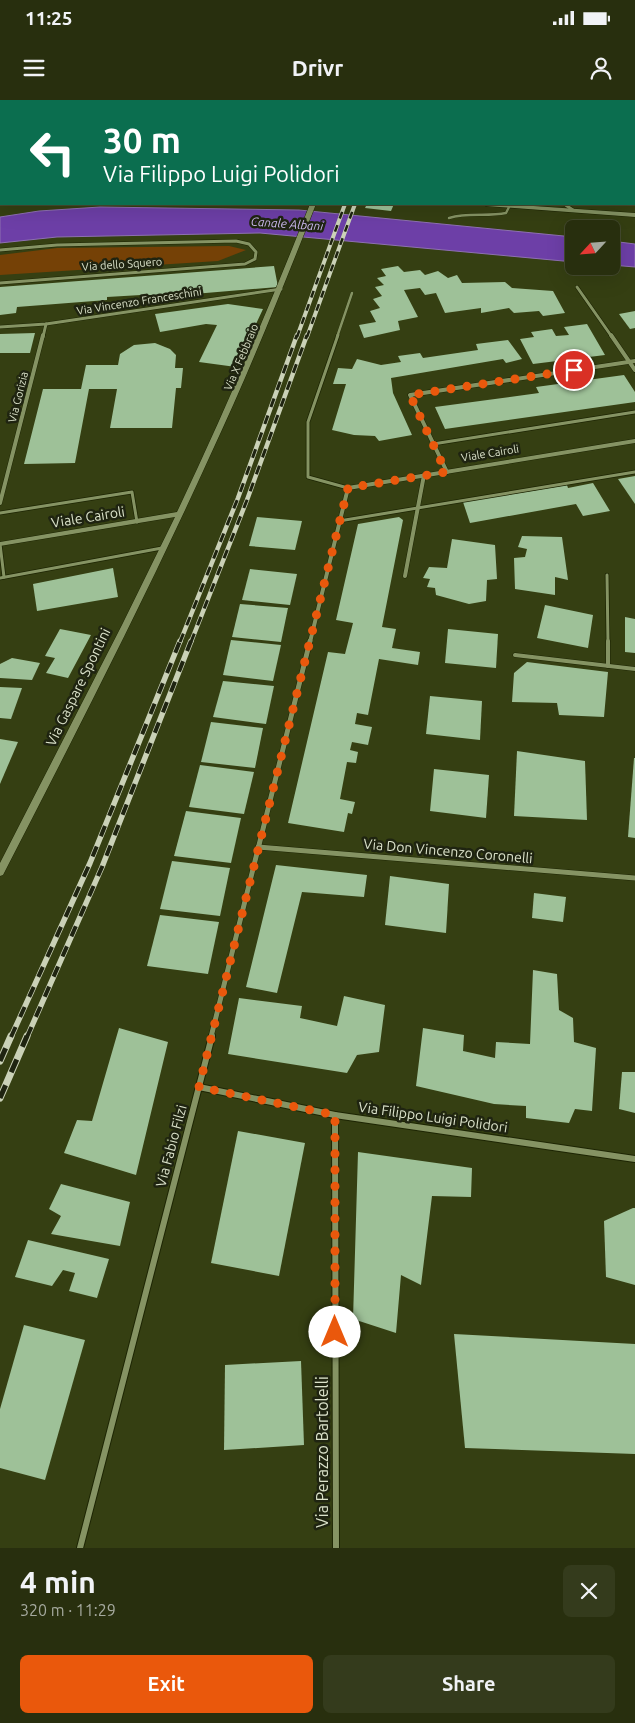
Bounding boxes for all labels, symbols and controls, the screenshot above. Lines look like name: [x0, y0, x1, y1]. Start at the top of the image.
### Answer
text: 11:25: [25, 7, 73, 29]
icon: menu: [20, 54, 48, 82]
icon: person: [587, 54, 615, 82]
text: Drivr: [292, 55, 343, 80]
icon: left: [20, 120, 85, 185]
text: 30 m: [103, 120, 181, 160]
text: Via Filippo Luigi Polidori: [103, 161, 340, 186]
water label: Canale Albani: [250, 214, 325, 233]
north arrow: [565, 220, 620, 275]
map controls: [565, 220, 620, 275]
street label: Via dello Squero: [81, 255, 163, 273]
street label: Via Vincenzo Franceschini: [76, 285, 202, 317]
street label: Via X Febbraio: [222, 322, 260, 392]
pin: [553, 349, 595, 391]
icon: arrive: [560, 356, 588, 384]
street label: Via Gorizia: [6, 370, 30, 424]
street label: Viale Cairoli: [460, 443, 520, 463]
street label: Viale Cairoli: [50, 503, 126, 531]
street label: Via Gaspare Spontini: [42, 625, 114, 749]
street label: Via Don Vincenzo Coronelli: [363, 836, 533, 866]
street label: Via Filippo Luigi Polidori: [357, 1099, 509, 1135]
street label: Via Fabio Filzi: [152, 1103, 190, 1189]
position arrow: [308, 1305, 360, 1357]
street label: Via Perazzo Bartolelli: [313, 1376, 331, 1528]
text: 4 min: [20, 1565, 96, 1599]
button: close: [563, 1565, 615, 1617]
text: 320 m · 11:29: [20, 1601, 116, 1619]
button: Exit: [20, 1655, 313, 1713]
button: Share: [323, 1655, 615, 1713]

